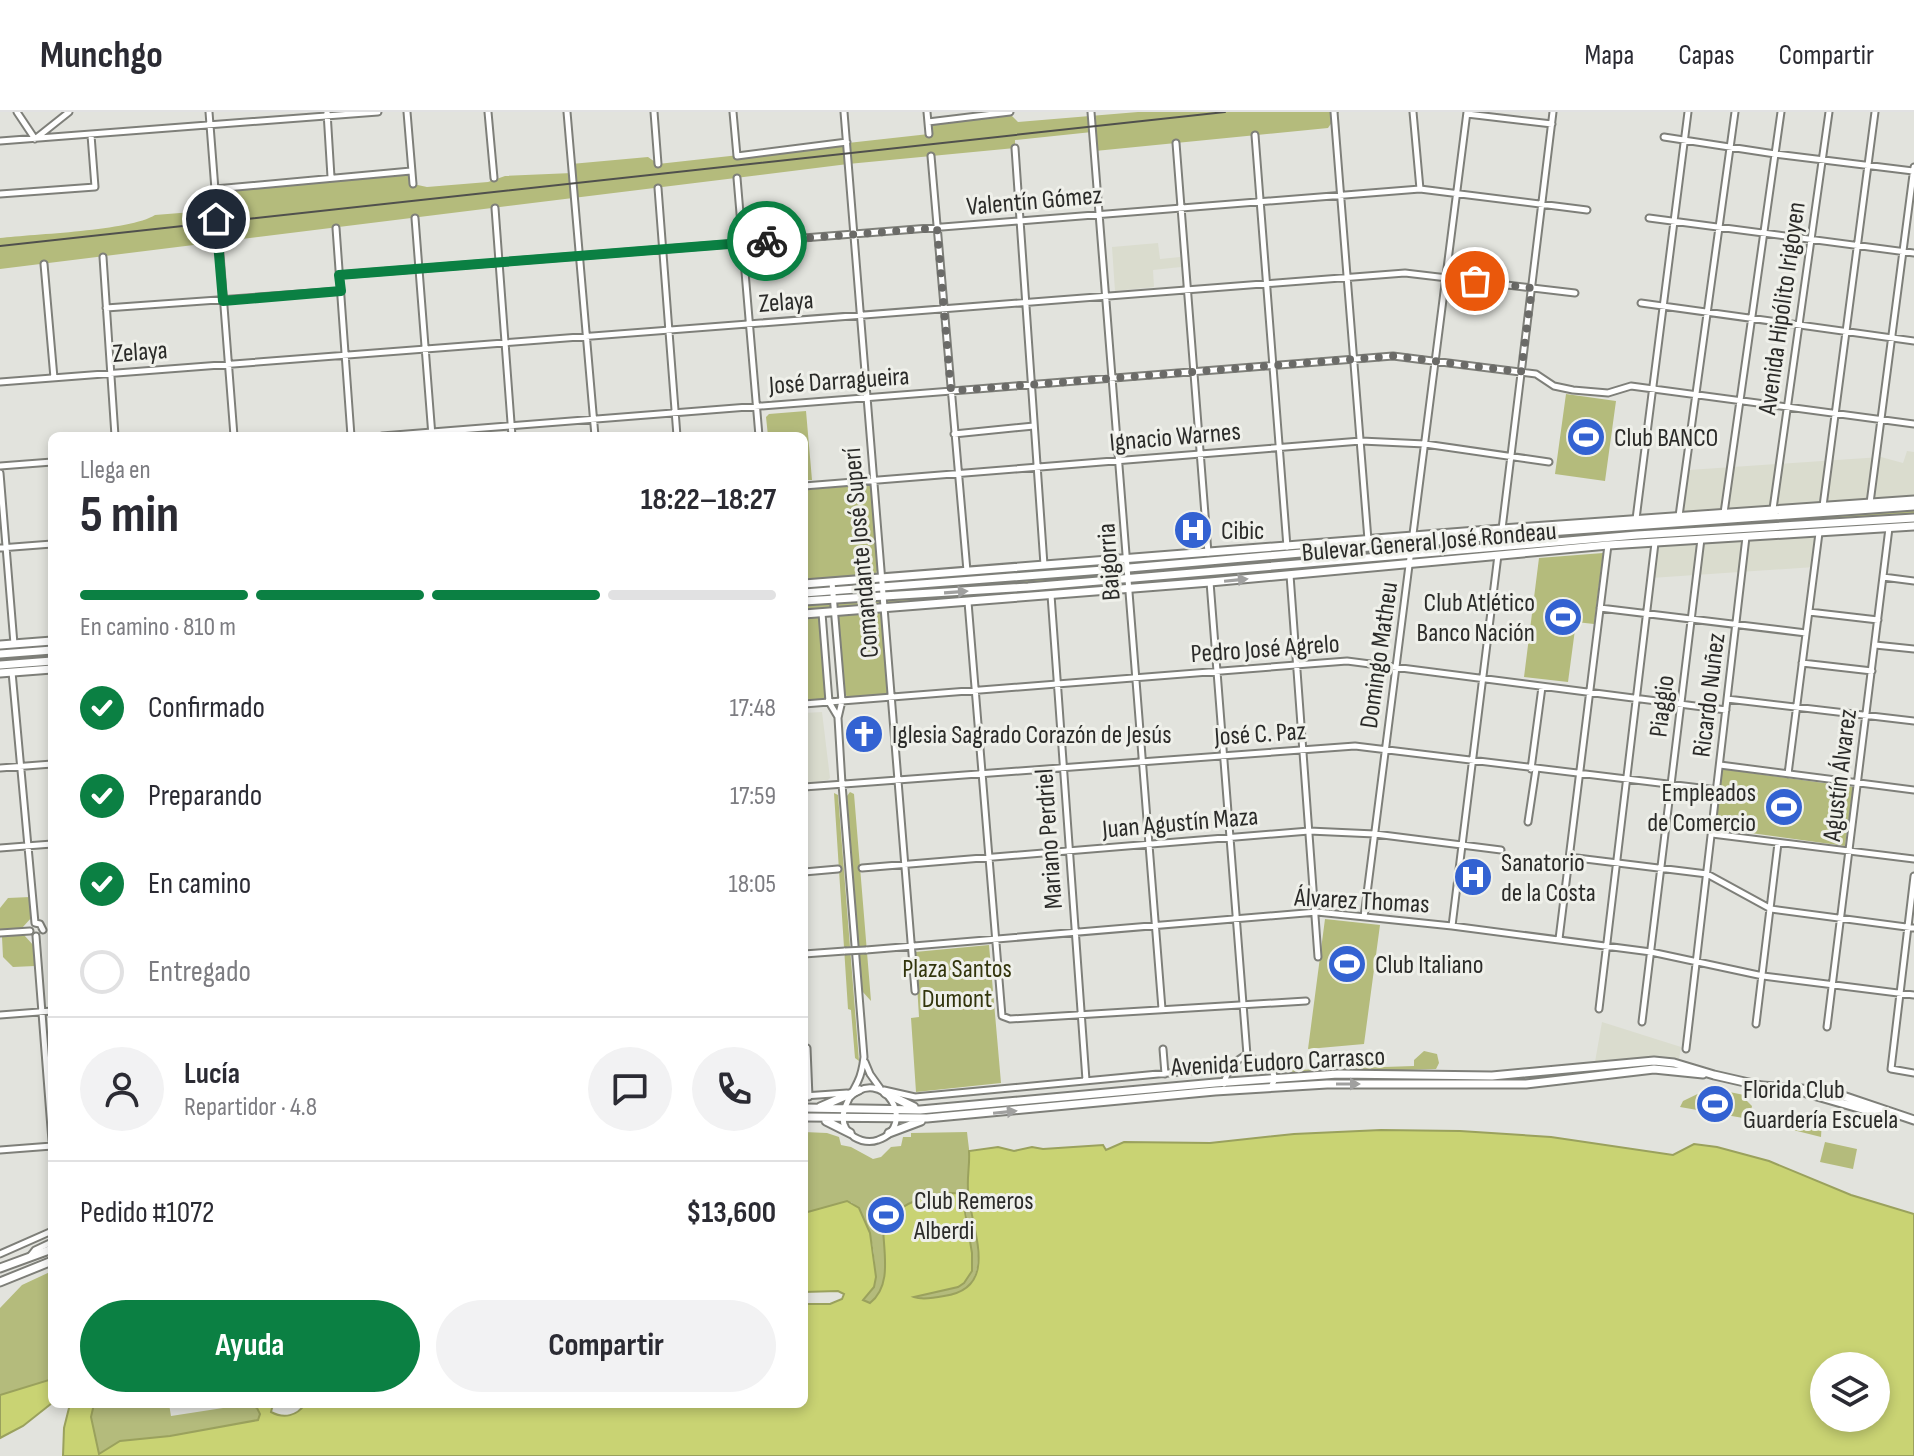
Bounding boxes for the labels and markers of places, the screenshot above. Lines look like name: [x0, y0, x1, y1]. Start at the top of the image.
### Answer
pin: [182, 185, 250, 253]
pin: [1441, 247, 1509, 315]
sports icon: Club BANCO: [1565, 416, 1607, 458]
place label: Club BANCO: [1614, 423, 1718, 454]
hospital icon: Cibic: [1172, 509, 1214, 551]
place label: Cibic: [1221, 516, 1264, 547]
place label: Club Atlético Banco Nación: [1417, 588, 1535, 649]
sports icon: Club Atlético Banco Nación: [1542, 596, 1584, 638]
church icon: Iglesia Sagrado Corazón de Jesús: [843, 713, 885, 755]
place label: Iglesia Sagrado Corazón de Jesús: [892, 720, 1172, 751]
place label: Empleados de Comercio: [1647, 778, 1756, 839]
sports icon: Empleados de Comercio: [1763, 786, 1805, 828]
place label: Sanatorio de la Costa: [1501, 848, 1596, 909]
hospital icon: Sanatorio de la Costa: [1452, 856, 1494, 898]
sports icon: Club Italiano: [1326, 943, 1368, 985]
place label: Club Italiano: [1375, 950, 1483, 981]
place label: Florida Club Guardería Escuela: [1743, 1075, 1898, 1136]
sports icon: Florida Club Guardería Escuela: [1694, 1083, 1736, 1125]
place label: Club Remeros Alberdi: [913, 1186, 1034, 1247]
sports icon: Club Remeros Alberdi: [865, 1194, 907, 1236]

